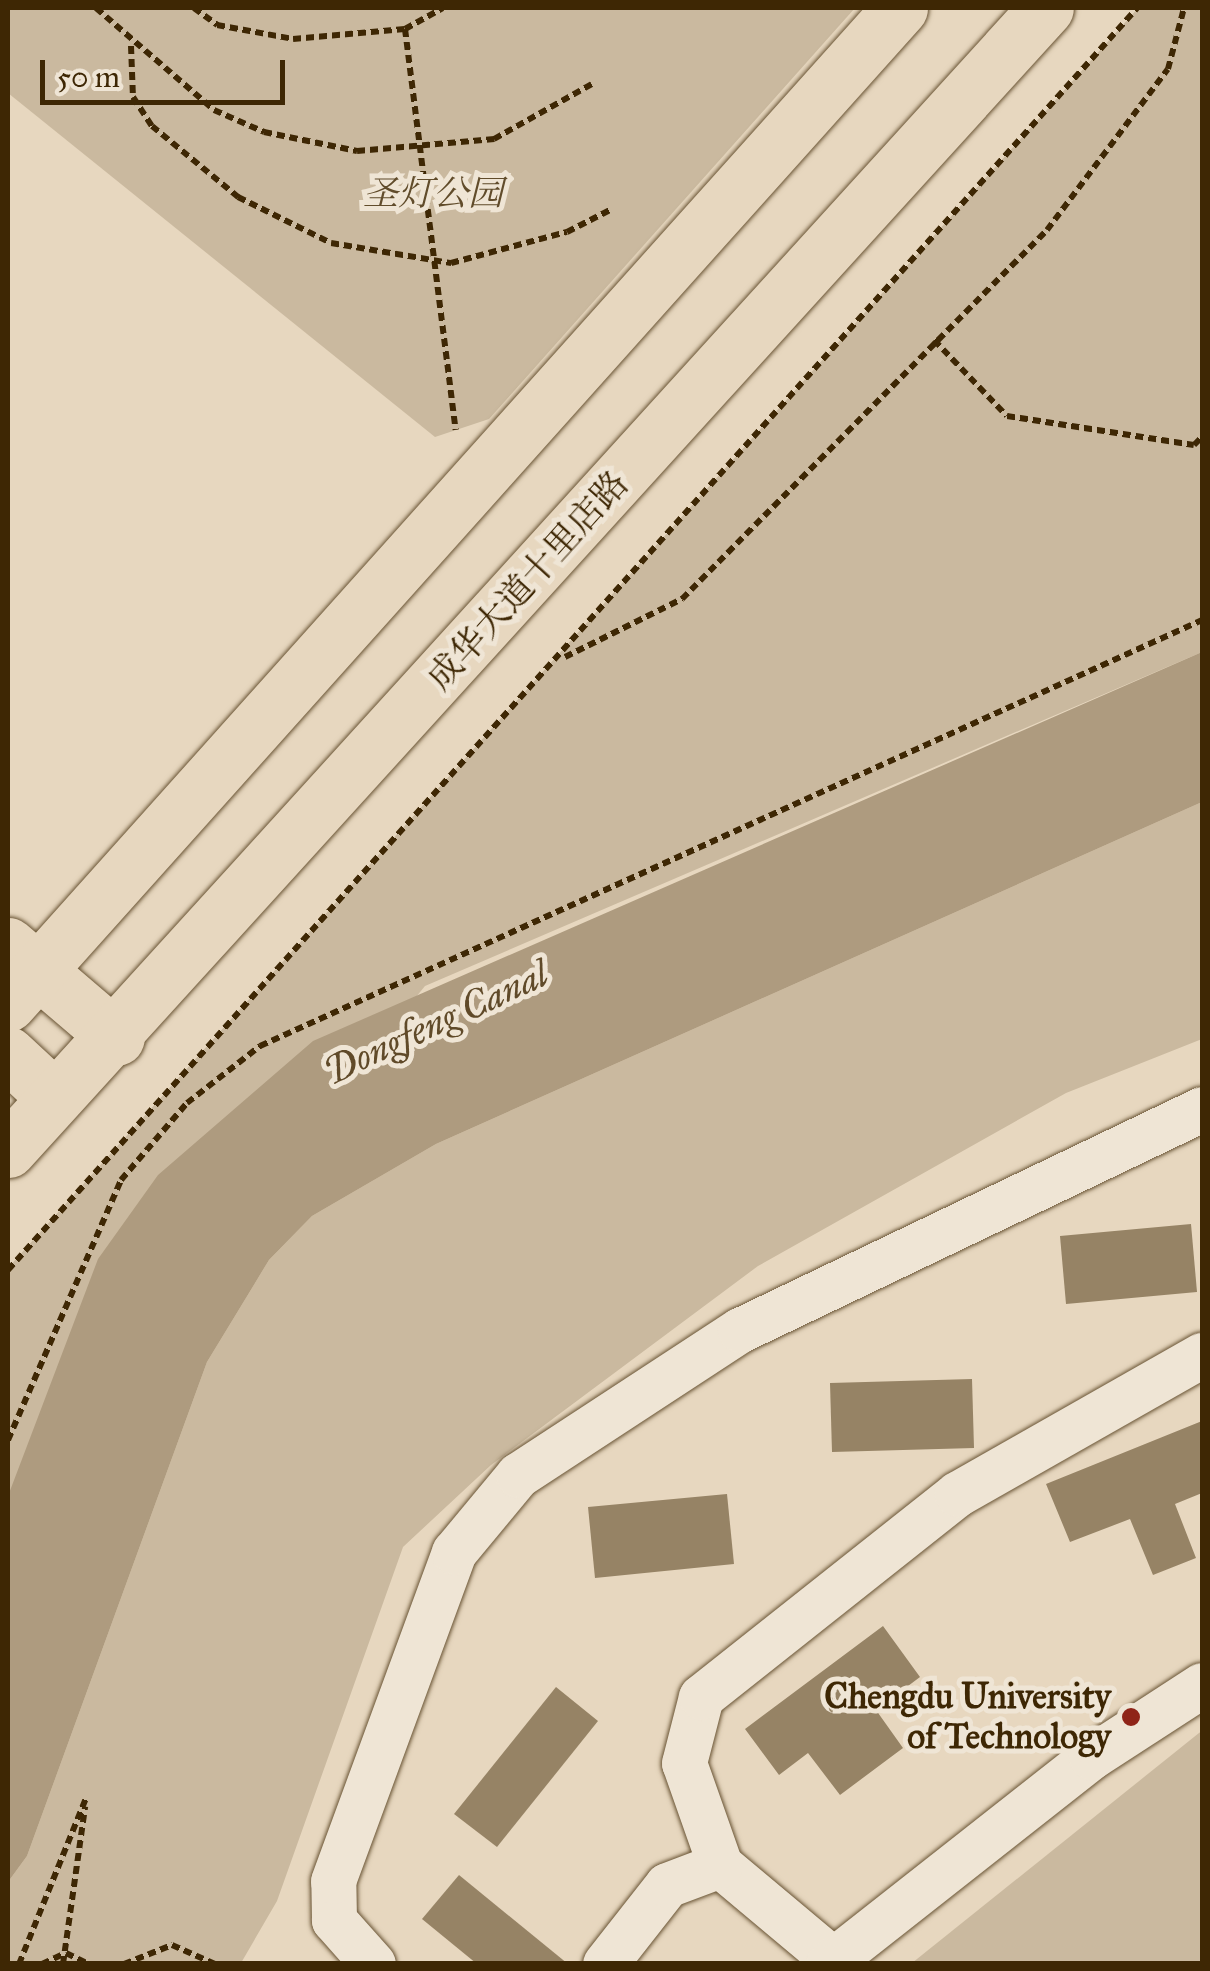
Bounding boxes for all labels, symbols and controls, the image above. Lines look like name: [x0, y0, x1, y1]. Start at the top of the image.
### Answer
scale bar: [45, 40, 290, 102]
text: 50 m: [57, 59, 120, 95]
park label: 圣灯公园: [363, 173, 503, 215]
street label: 成华大道十里店路: [419, 463, 637, 699]
water label: Dongfeng Canal: [317, 951, 555, 1095]
place label: Chengdu University of Technology: [824, 1676, 1111, 1758]
marker: Chengdu University of Technology: [1120, 1706, 1142, 1728]

